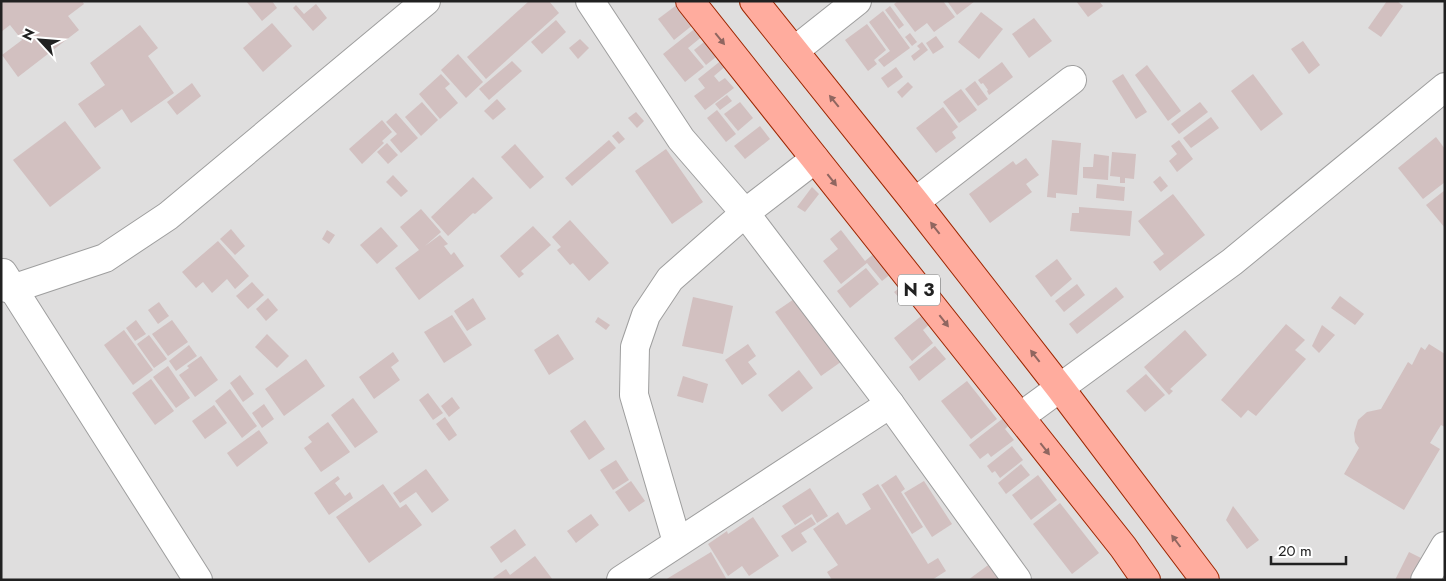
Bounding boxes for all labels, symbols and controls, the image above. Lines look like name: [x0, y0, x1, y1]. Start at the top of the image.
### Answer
north arrow: [15, 15, 65, 65]
text: N: [17, 25, 40, 44]
one-way arrow: [715, 33, 726, 46]
one-way arrow: [828, 94, 839, 107]
one-way arrow: [827, 173, 838, 186]
one-way arrow: [930, 221, 940, 235]
road number: N 3: [898, 274, 940, 306]
one-way arrow: [939, 314, 949, 328]
one-way arrow: [1029, 350, 1040, 363]
one-way arrow: [1039, 442, 1050, 455]
scale bar: [1271, 534, 1346, 566]
one-way arrow: [1171, 535, 1182, 548]
text: 20 m: [1278, 540, 1312, 562]

